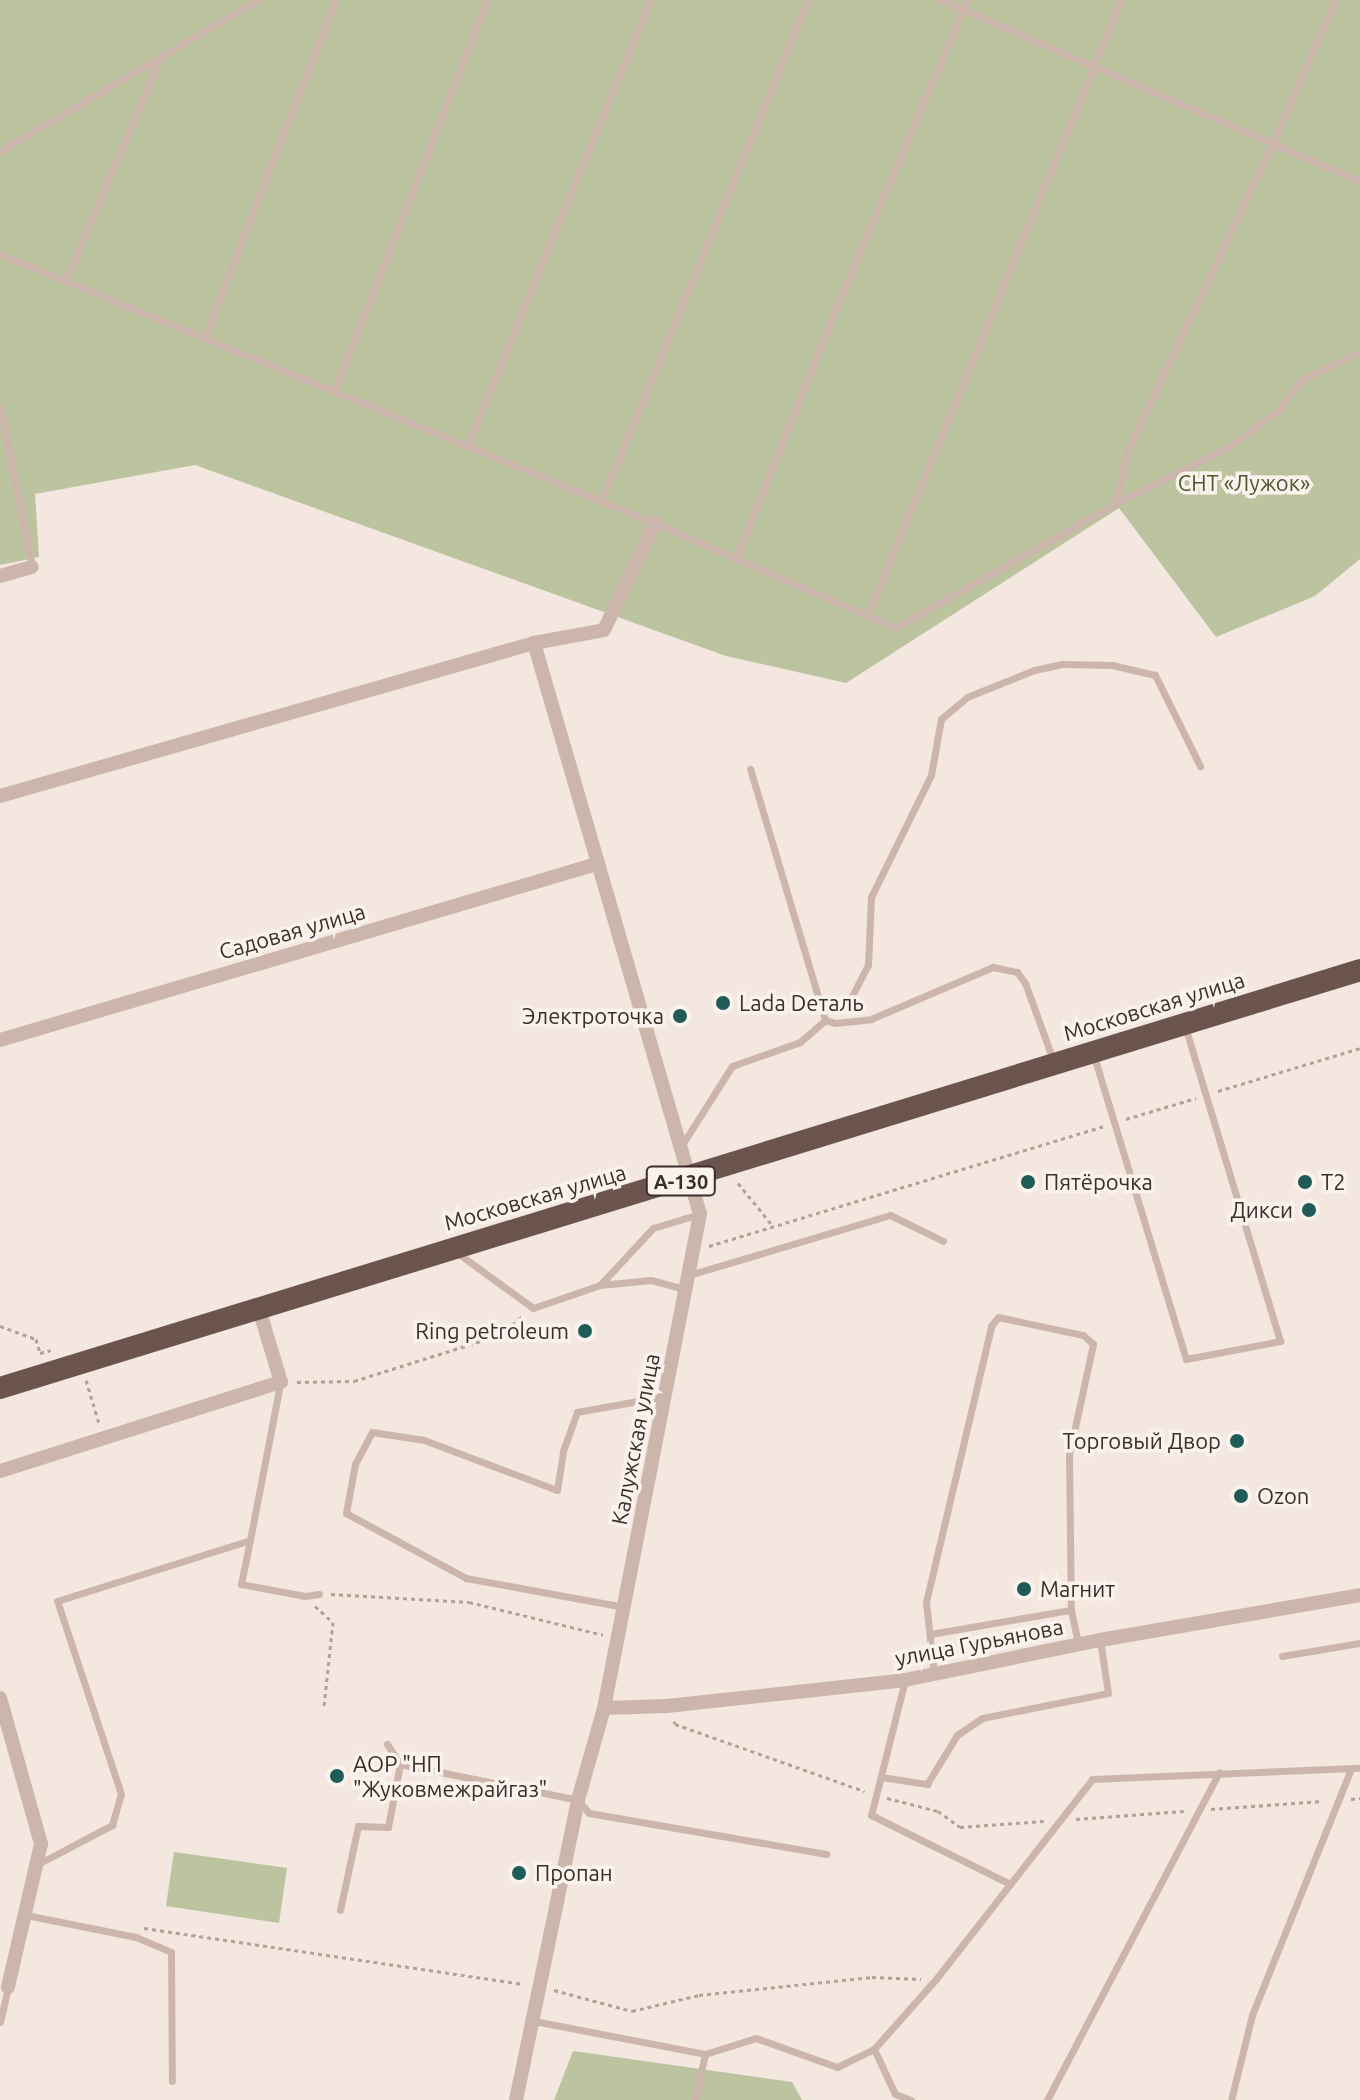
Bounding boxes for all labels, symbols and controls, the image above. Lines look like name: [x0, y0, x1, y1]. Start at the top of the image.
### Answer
park label: СНТ «Лужок»: [1178, 470, 1310, 496]
street label: Садовая улица: [216, 897, 368, 965]
street label: Московская улица: [1060, 966, 1248, 1046]
place label: Lada Dеталь: [739, 990, 864, 1016]
marker: Lada Dеталь: [714, 994, 732, 1012]
place label: Электроточка: [522, 1003, 664, 1029]
marker: Электроточка: [671, 1007, 689, 1025]
street label: Московская улица: [441, 1158, 629, 1236]
road number: А-130: [645, 1165, 717, 1197]
place label: Пятёрочка: [1044, 1169, 1153, 1195]
place label: T2: [1321, 1169, 1346, 1195]
marker: Пятёрочка: [1019, 1173, 1037, 1191]
marker: T2: [1296, 1173, 1314, 1191]
place label: Дикси: [1230, 1197, 1293, 1223]
marker: Дикси: [1300, 1201, 1318, 1219]
place label: Ring petroleum: [415, 1318, 569, 1344]
marker: Ring petroleum: [576, 1322, 594, 1340]
street label: Калужская улица: [605, 1351, 665, 1527]
place label: Торговый Двор: [1063, 1428, 1221, 1454]
marker: Торговый Двор: [1228, 1432, 1246, 1450]
place label: Ozon: [1257, 1483, 1309, 1509]
marker: Ozon: [1232, 1487, 1250, 1505]
place label: Магнит: [1040, 1576, 1115, 1602]
marker: Магнит: [1015, 1580, 1033, 1598]
street label: улица Гурьянова: [893, 1613, 1065, 1671]
place label: АОР "НП "Жуковмежрайгаз": [353, 1750, 547, 1802]
marker: АОР "НП "Жуковмежрайгаз": [328, 1767, 346, 1785]
place label: Пропан: [535, 1860, 613, 1886]
marker: Пропан: [510, 1864, 528, 1882]

